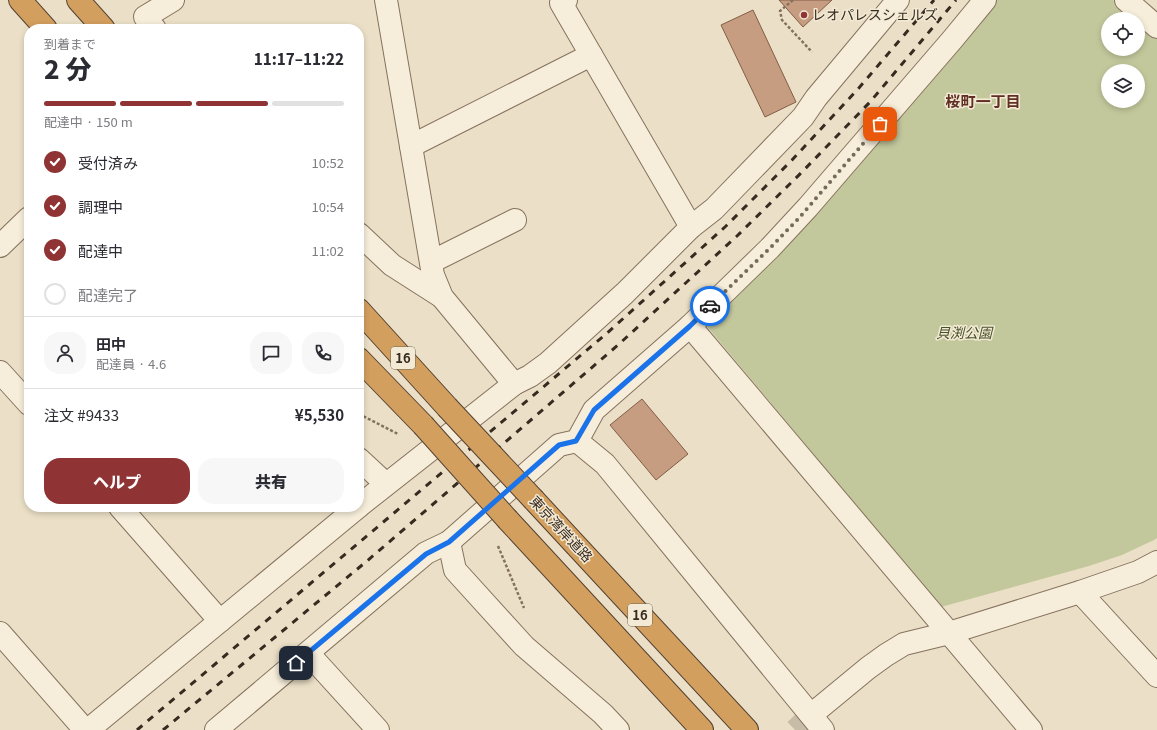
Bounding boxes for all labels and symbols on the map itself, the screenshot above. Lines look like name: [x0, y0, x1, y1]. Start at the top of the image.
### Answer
place label: レオパレスシェルズ: [812, 4, 938, 24]
marker: レオパレスシェルズ: [799, 10, 809, 20]
district label: 桜町一丁目: [945, 90, 1021, 111]
pin: [863, 107, 897, 141]
courier: [690, 286, 730, 326]
park label: 貝渕公園: [936, 322, 994, 342]
road number: 16: [391, 347, 415, 369]
street label: 東京湾岸道路: [526, 491, 598, 566]
road number: 16: [628, 604, 652, 626]
pin: [279, 646, 313, 680]

